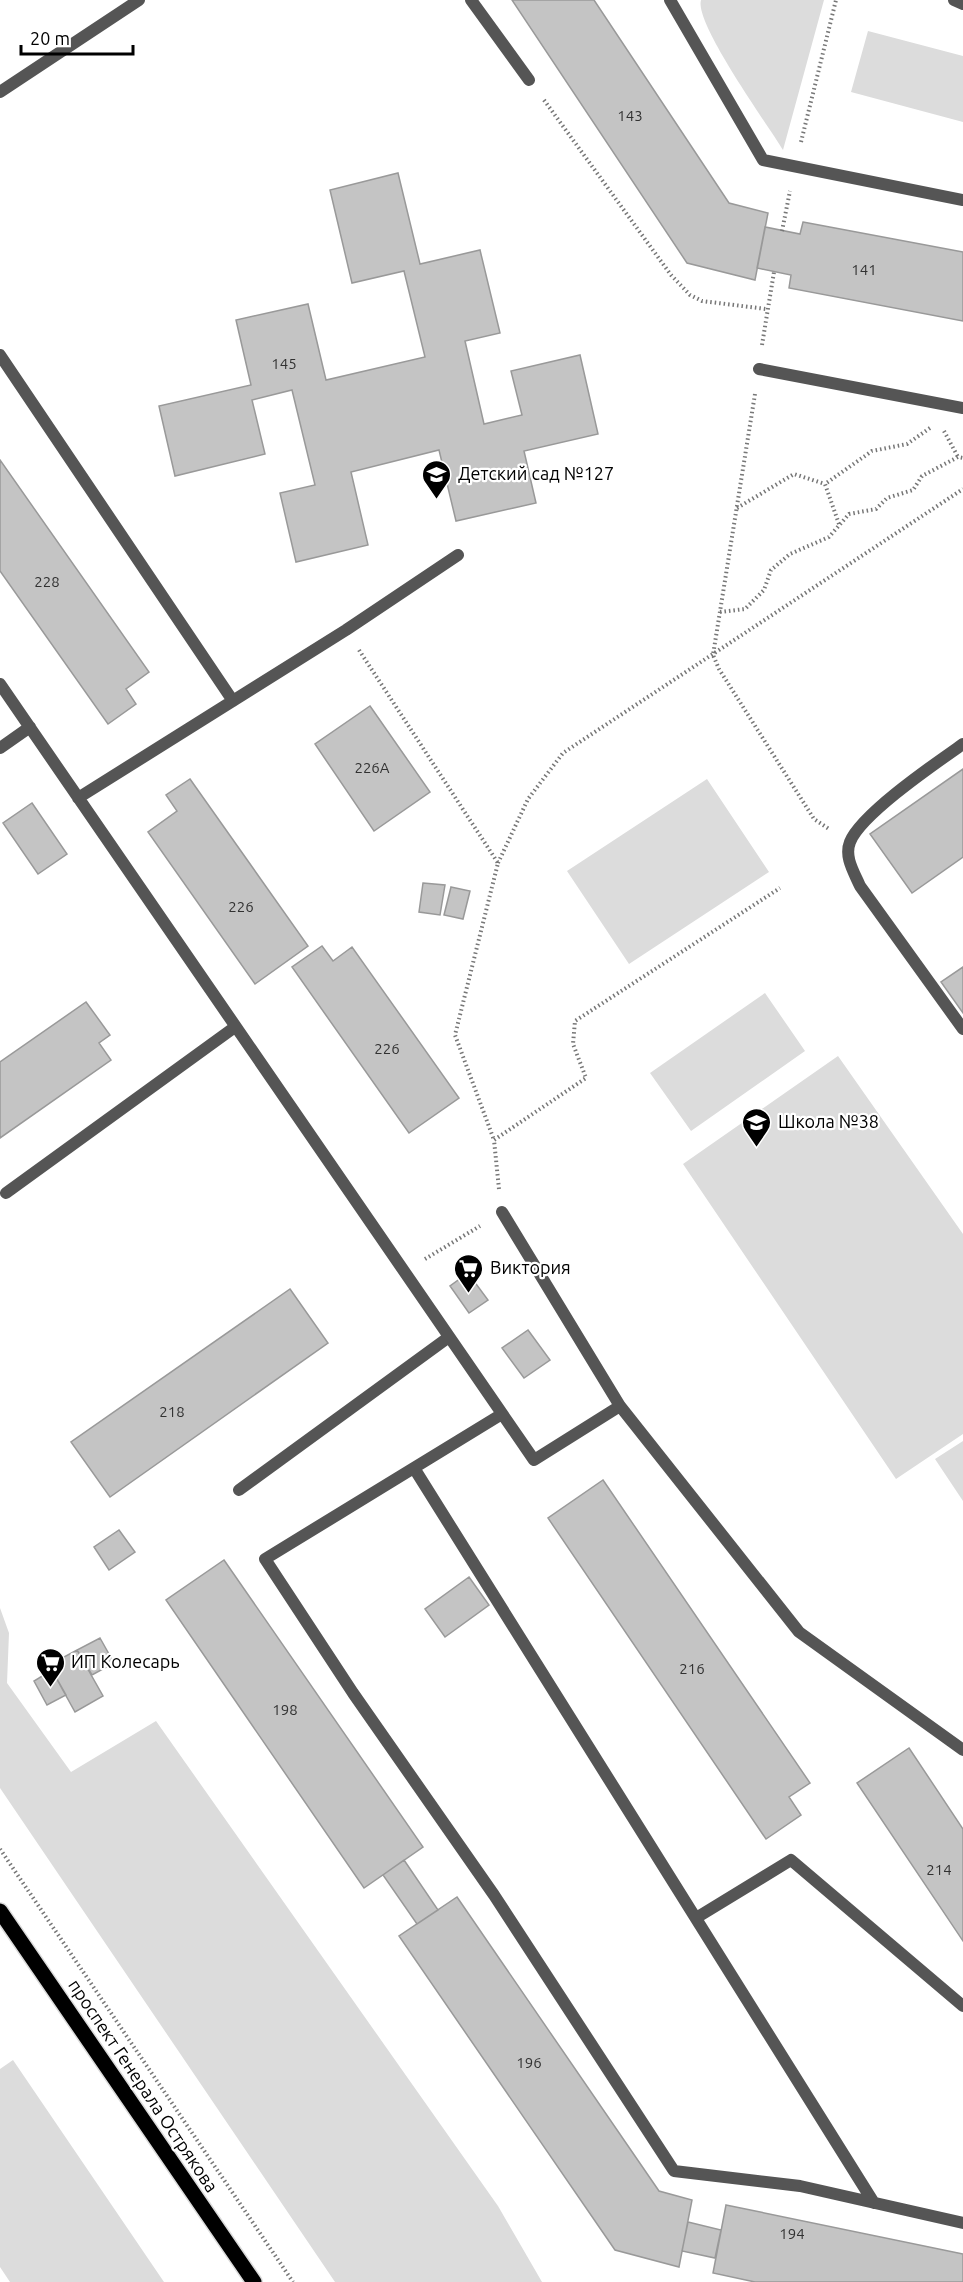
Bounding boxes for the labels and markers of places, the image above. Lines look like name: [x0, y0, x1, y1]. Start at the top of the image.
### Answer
school or university icon: Детский сад №127: [421, 458, 453, 500]
place label: Детский сад №127: [458, 463, 614, 483]
school or university icon: Школа №38: [741, 1106, 773, 1148]
place label: Школа №38: [778, 1111, 879, 1131]
supermarket icon: Виктория: [453, 1252, 485, 1294]
place label: Виктория: [490, 1257, 571, 1277]
supermarket icon: ИП Колесарь: [34, 1646, 66, 1688]
place label: ИП Колесарь: [71, 1651, 180, 1671]

